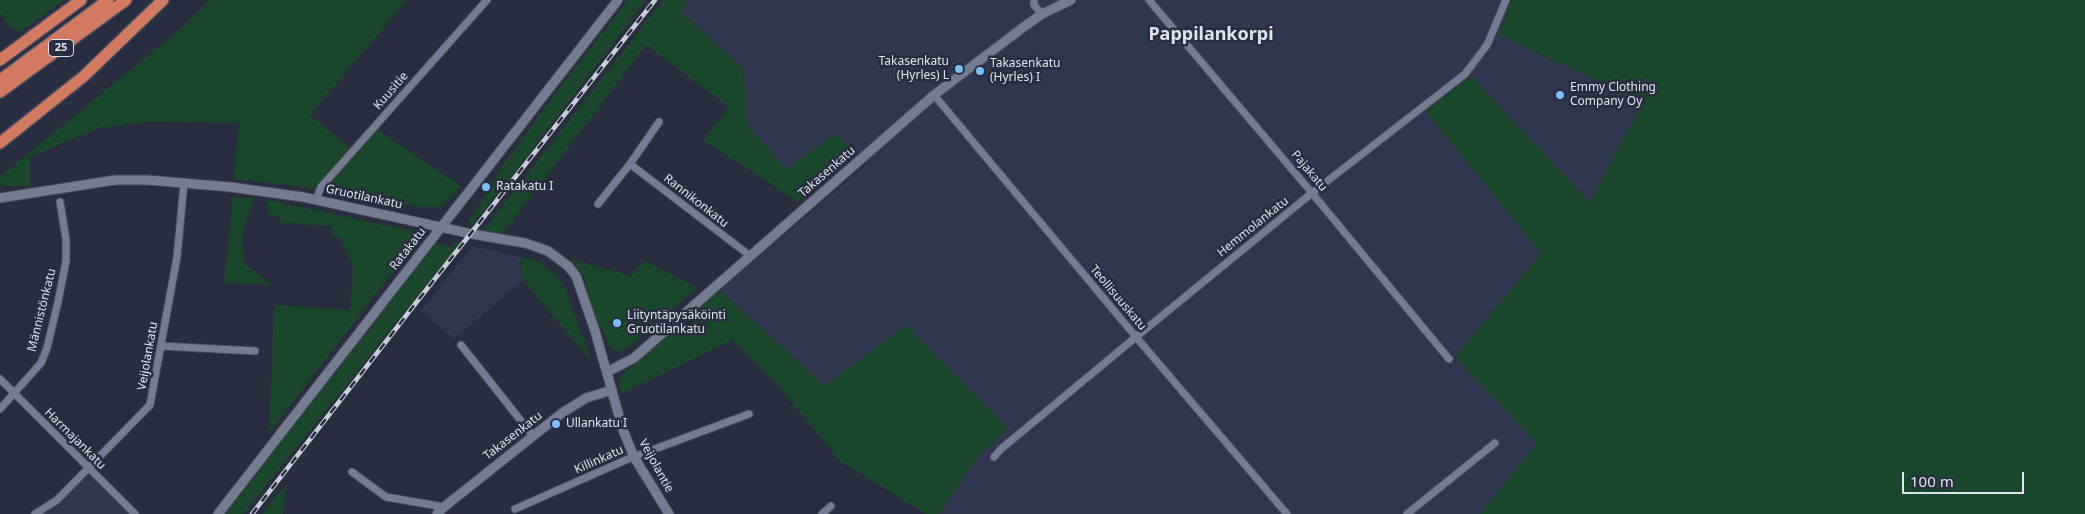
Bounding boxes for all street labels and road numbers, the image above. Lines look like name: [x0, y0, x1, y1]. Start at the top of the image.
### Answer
road number: 25: [48, 40, 74, 56]
street label: Kuusitie: [371, 69, 411, 113]
street label: Takasenkatu: [796, 143, 858, 201]
street label: Pajakatu: [1288, 148, 1330, 194]
street label: Rannikonkatu: [661, 171, 731, 231]
street label: Gruotilankatu: [324, 182, 404, 212]
street label: Hemmolankatu: [1214, 194, 1292, 260]
street label: Ratakatu: [387, 225, 429, 273]
street label: Teollisuuskatu: [1087, 263, 1149, 333]
street label: Männistönkatu: [25, 267, 59, 353]
street label: Veijolankatu: [135, 321, 161, 391]
street label: Harmajankatu: [41, 405, 109, 473]
street label: Takasenkatu: [481, 409, 545, 463]
street label: Veijolantie: [635, 437, 677, 495]
street label: Killinkatu: [572, 443, 626, 477]

